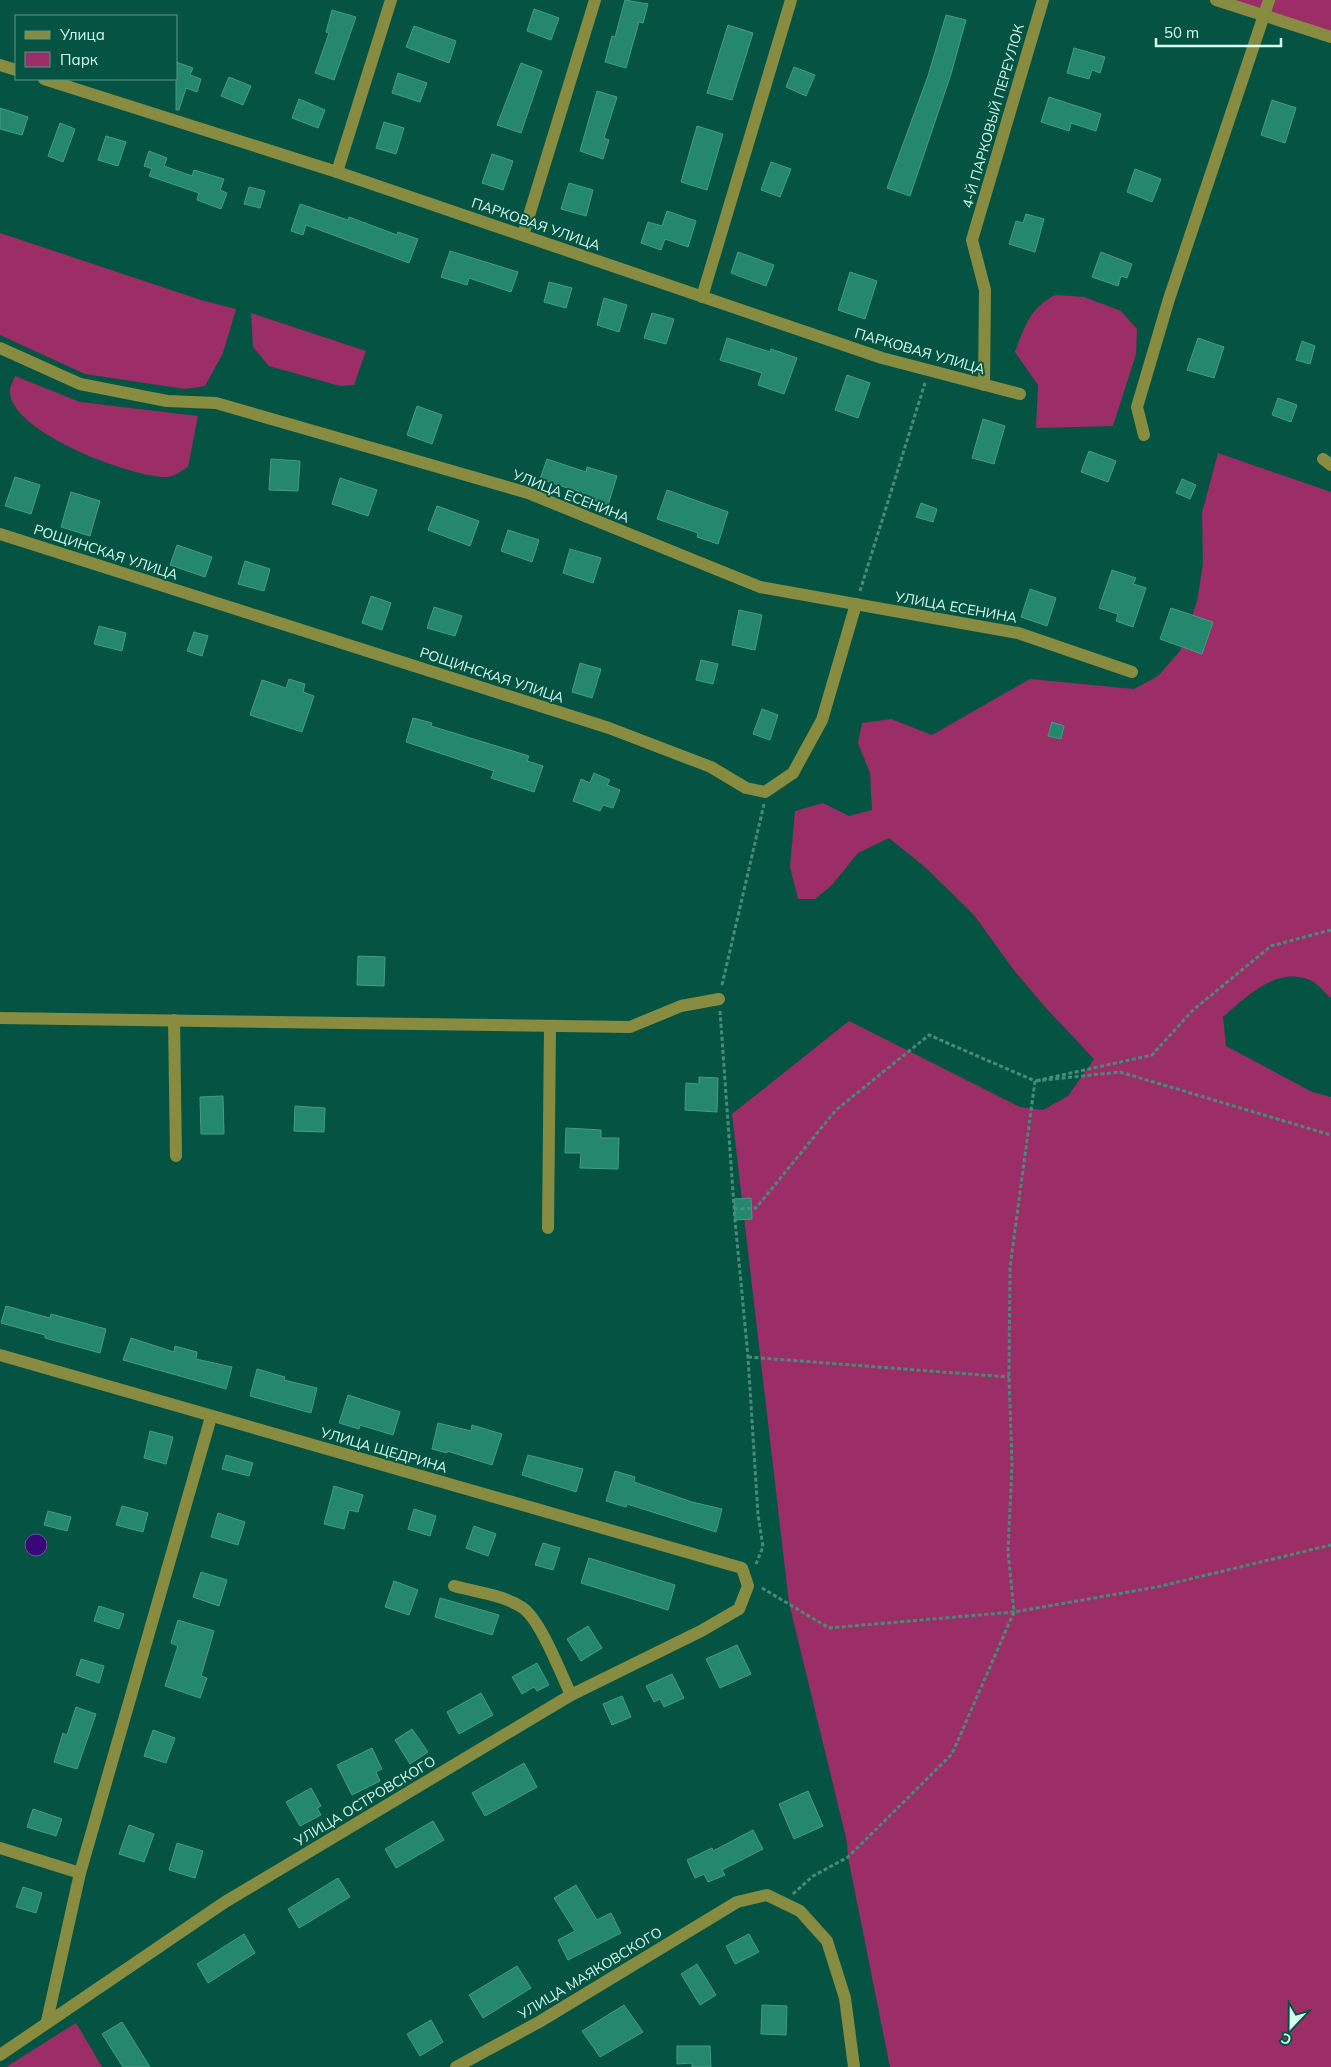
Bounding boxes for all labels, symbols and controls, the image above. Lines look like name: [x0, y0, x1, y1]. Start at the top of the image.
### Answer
legend: [15, 15, 178, 80]
scale bar: [1156, 15, 1281, 47]
street label: 4-Й ПАРКОВЫЙ ПЕРЕУЛОК: [958, 21, 1028, 210]
text: 50 m: [1164, 23, 1199, 42]
text: Улица: [59, 25, 105, 44]
text: Парк: [60, 50, 99, 69]
street label: ПАРКОВАЯ УЛИЦА: [469, 194, 603, 255]
street label: ПАРКОВАЯ УЛИЦА: [853, 324, 988, 378]
street label: УЛИЦА ЕСЕНИНА: [509, 465, 633, 527]
street label: РОЩИНСКАЯ УЛИЦА: [32, 520, 181, 584]
street label: УЛИЦА ЕСЕНИНА: [892, 587, 1019, 627]
street label: РОЩИНСКАЯ УЛИЦА: [418, 643, 567, 707]
street label: УЛИЦА ЩЕДРИНА: [317, 1423, 450, 1477]
street label: УЛИЦА ОСТРОВСКОГО: [290, 1752, 439, 1851]
street label: УЛИЦА МАЯКОВСКОГО: [514, 1923, 665, 2024]
north arrow: [1266, 2002, 1316, 2052]
text: С: [1278, 2029, 1294, 2049]

